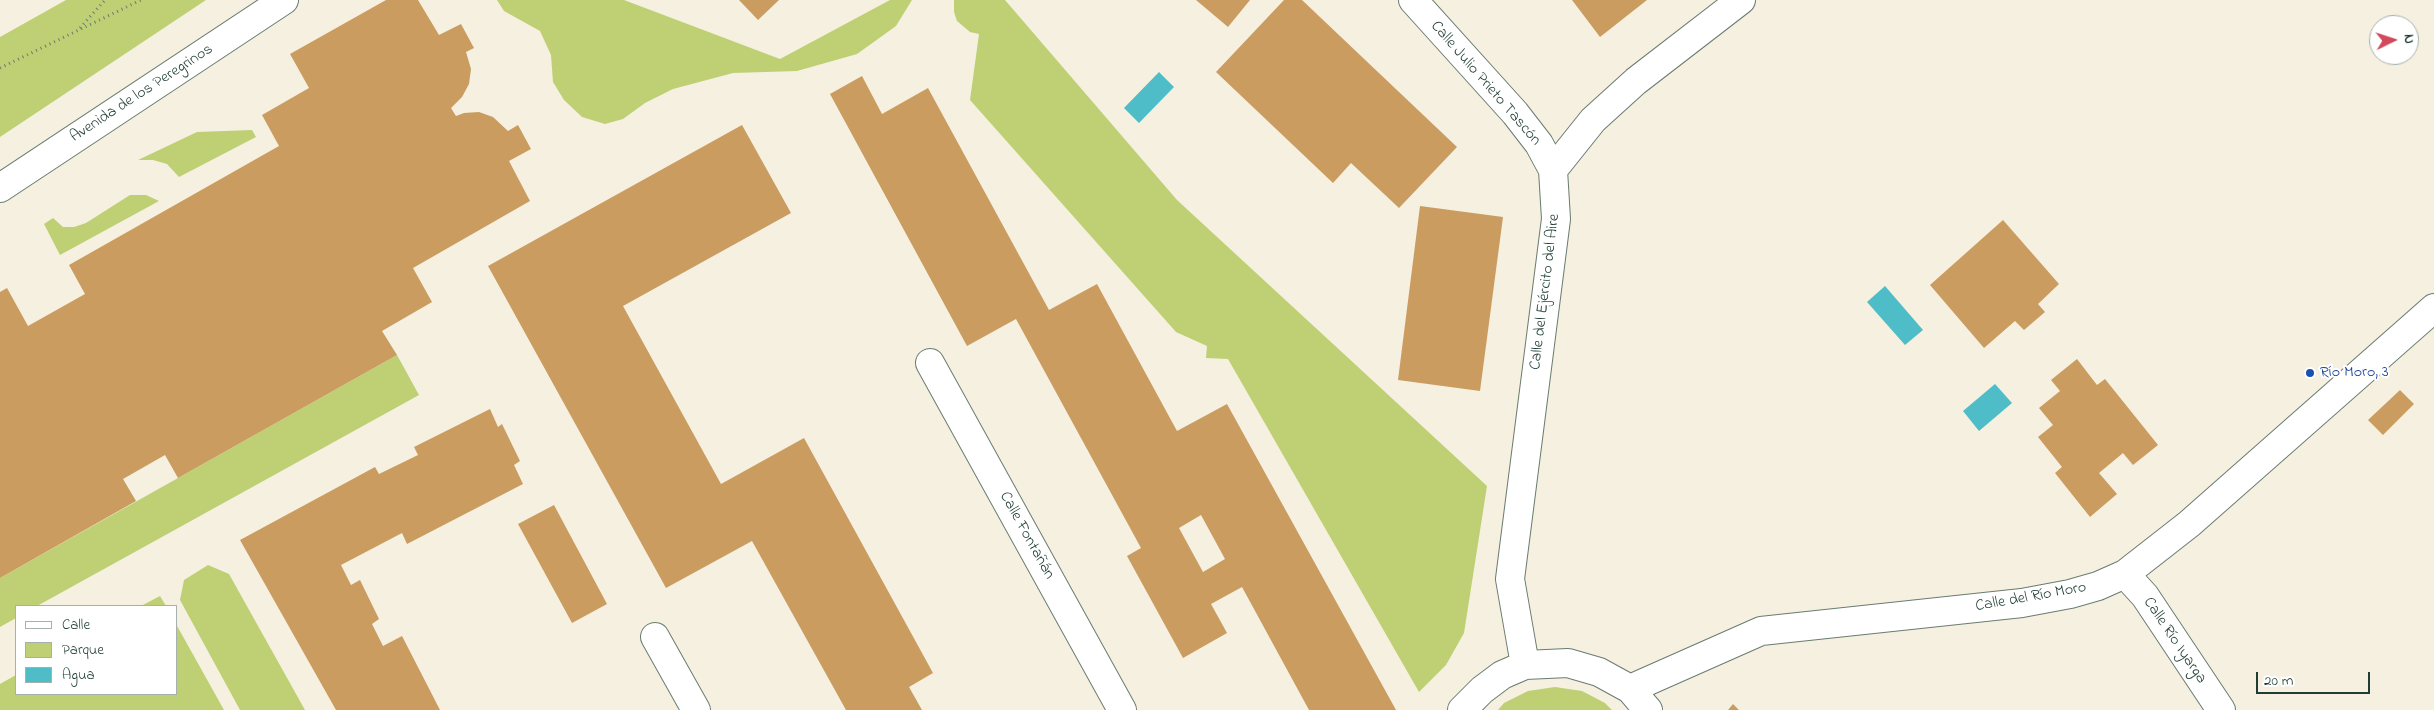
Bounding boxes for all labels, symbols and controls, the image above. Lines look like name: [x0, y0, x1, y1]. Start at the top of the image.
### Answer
north arrow: [2369, 15, 2419, 65]
street label: Calle Julio Prieto Tascón: [1426, 18, 1544, 150]
text: N: [2398, 34, 2419, 44]
street label: Avenida de los Peregrinos: [67, 41, 217, 147]
street label: Calle del Ejército del Aire: [1527, 213, 1565, 371]
place label: Río Moro, 3: [2320, 363, 2389, 383]
marker: Río Moro, 3: [2304, 367, 2316, 379]
street label: Calle Fontañán: [994, 489, 1058, 583]
street label: Calle del Río Moro: [1974, 579, 2088, 617]
street label: Calle Río Iyarga: [2138, 594, 2210, 688]
legend: [15, 605, 178, 695]
text: Calle: [62, 614, 90, 636]
text: Parque: [62, 639, 104, 661]
scale bar: [2259, 662, 2373, 694]
text: Agua: [62, 664, 95, 686]
text: 20 m: [2264, 670, 2293, 692]

